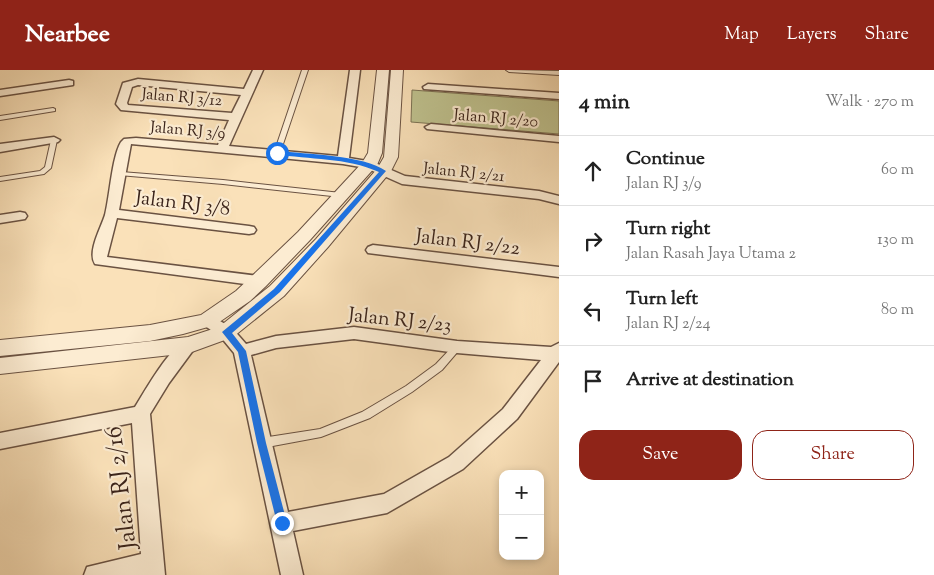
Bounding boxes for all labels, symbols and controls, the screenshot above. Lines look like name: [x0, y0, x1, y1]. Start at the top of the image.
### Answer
text: Nearbee: [25, 18, 110, 52]
text: Map: [724, 22, 759, 48]
text: Layers: [787, 22, 837, 48]
text: Share: [865, 22, 909, 48]
street label: Jalan RJ 3/12: [139, 83, 224, 114]
text: 4 min: [579, 88, 630, 118]
text: Walk · 270 m: [825, 91, 914, 114]
street label: Jalan RJ 2/20: [452, 104, 539, 135]
street label: Jalan RJ 3/9: [148, 117, 227, 146]
route start: [266, 142, 289, 165]
text: Continue: [626, 146, 705, 173]
icon: ahead: [579, 157, 607, 185]
street label: Jalan RJ 2/21: [421, 158, 506, 189]
text: 60 m: [881, 159, 914, 182]
text: Jalan RJ 3/9: [626, 173, 702, 196]
street label: Jalan RJ 3/8: [133, 184, 232, 225]
text: Turn right: [626, 216, 710, 243]
street label: Jalan RJ 2/22: [413, 223, 521, 264]
icon: right: [579, 227, 607, 255]
text: 130 m: [877, 229, 914, 252]
text: Jalan Rasah Jaya Utama 2: [626, 243, 796, 266]
text: Turn left: [626, 286, 698, 313]
icon: left: [579, 297, 607, 325]
text: 80 m: [881, 299, 914, 322]
street label: Jalan RJ 2/23: [346, 302, 453, 341]
text: Jalan RJ 2/24: [626, 313, 710, 336]
icon: arrive: [579, 367, 607, 395]
text: Arrive at destination: [626, 367, 794, 394]
street label: Jalan RJ 2/16: [98, 424, 147, 553]
button: Save: [579, 430, 742, 480]
button: Share: [752, 430, 914, 480]
map controls: [499, 470, 544, 560]
button: +: [499, 470, 544, 515]
route end: [271, 512, 294, 535]
button: −: [499, 515, 544, 560]

